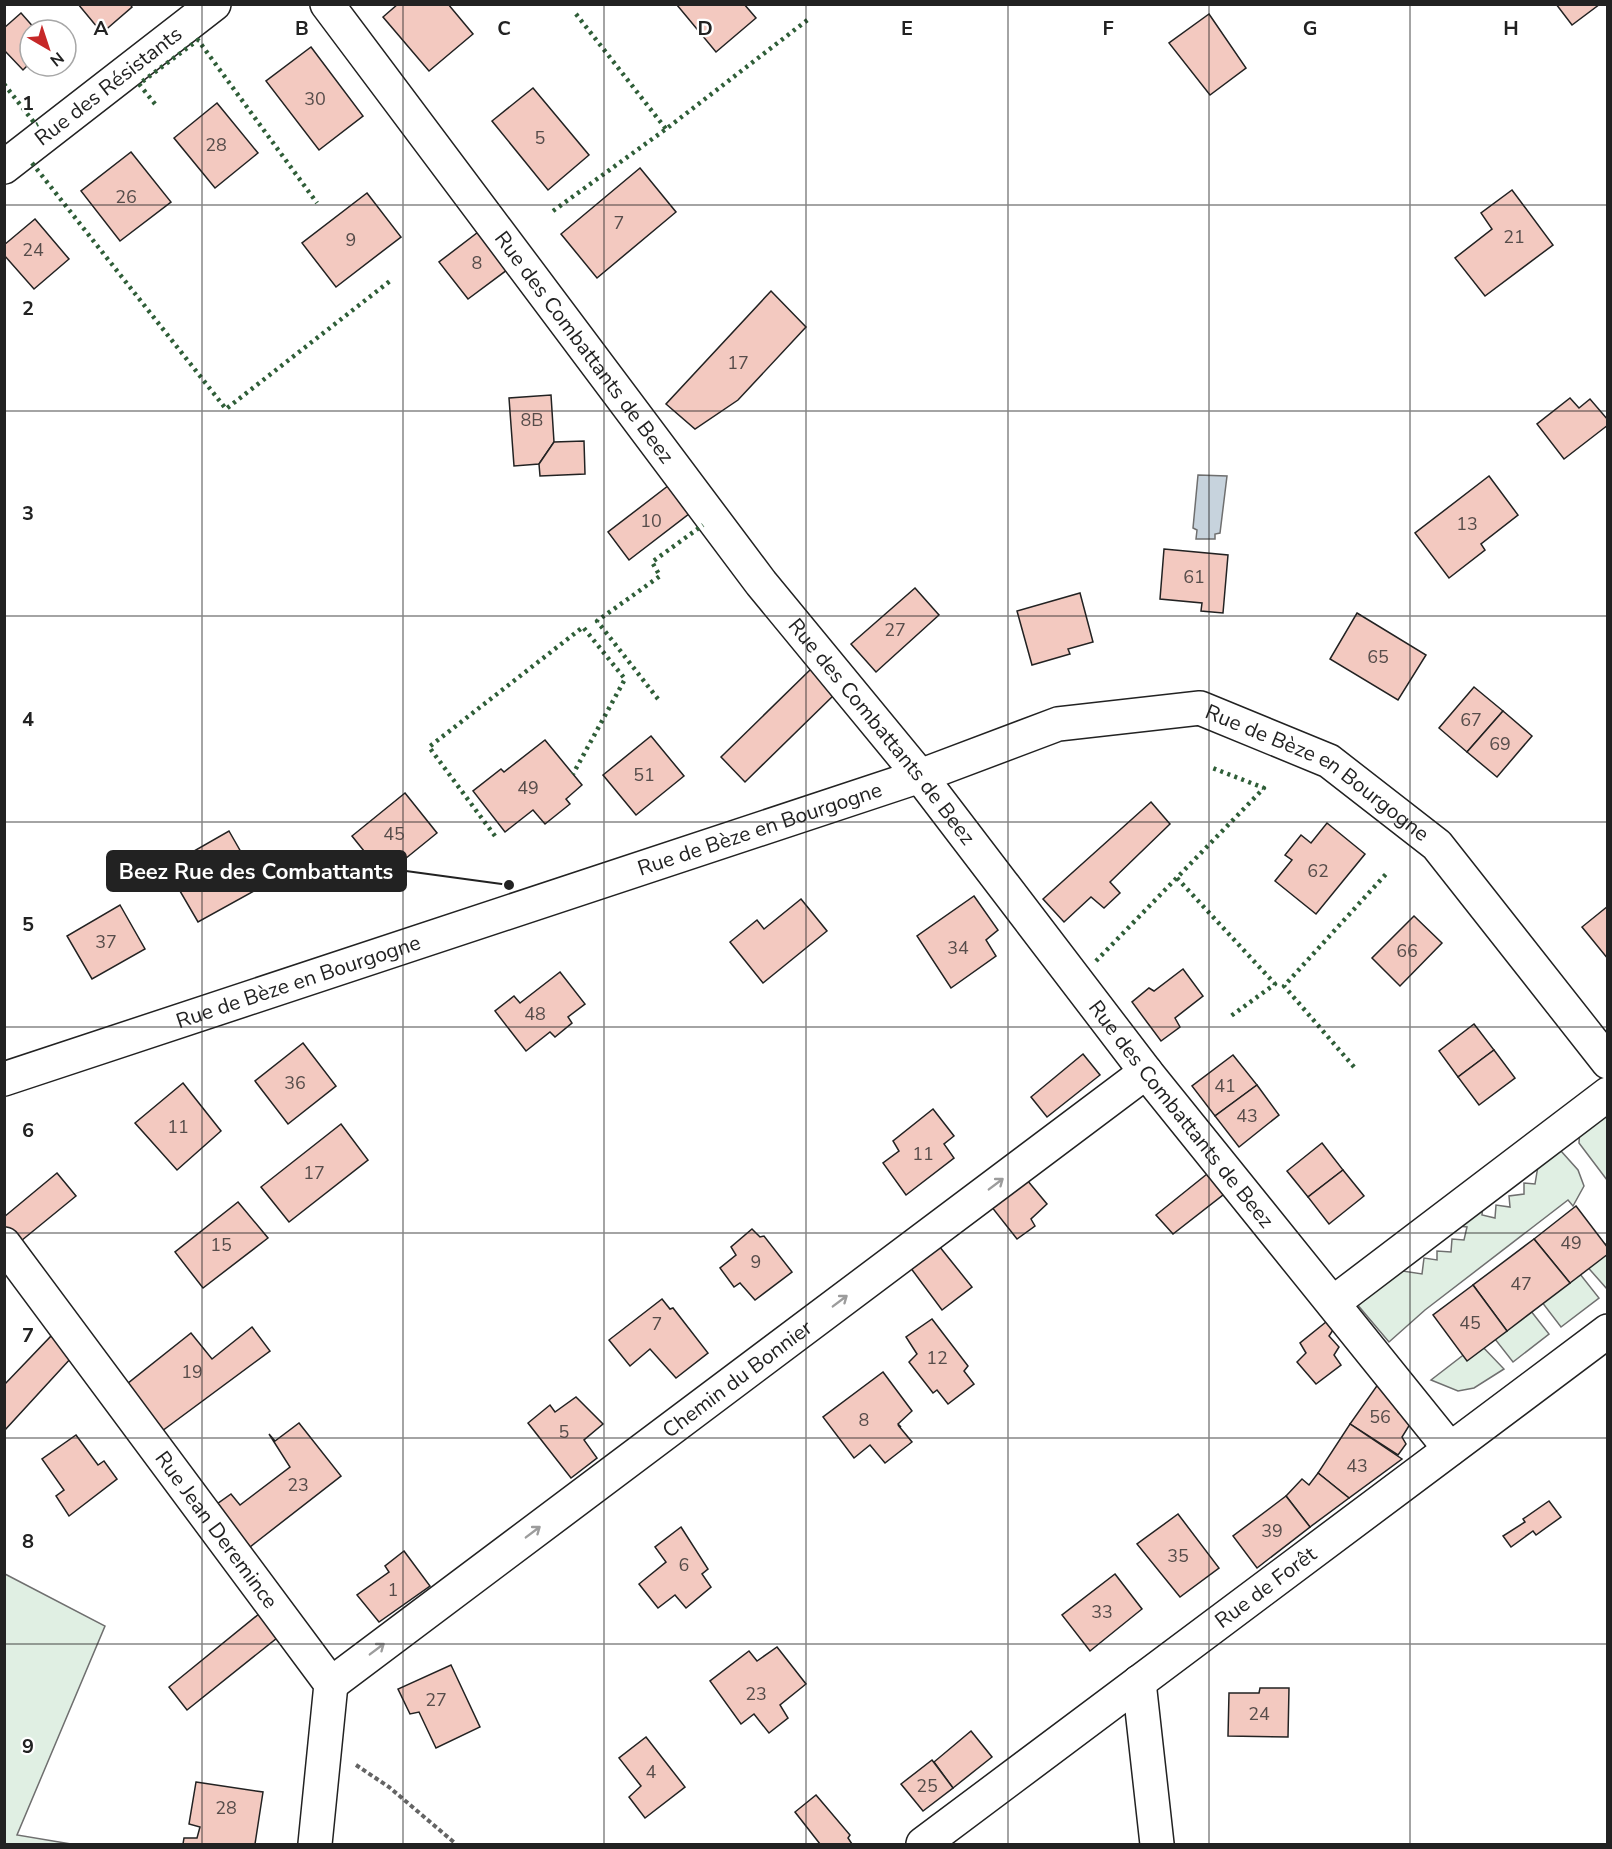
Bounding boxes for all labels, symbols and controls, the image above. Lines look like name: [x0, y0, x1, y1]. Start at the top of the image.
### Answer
text: A: [94, 15, 109, 42]
text: B: [295, 15, 309, 42]
text: C: [497, 15, 511, 42]
text: D: [697, 15, 713, 42]
text: E: [901, 15, 913, 42]
text: F: [1102, 15, 1114, 42]
text: G: [1303, 15, 1317, 42]
text: H: [1503, 15, 1519, 42]
north arrow: [18, 18, 78, 78]
street label: Rue des Résistants: [29, 20, 188, 152]
text: N: [45, 47, 68, 71]
house number: 30: [304, 87, 326, 111]
text: 1: [22, 90, 34, 117]
house number: 5: [535, 126, 545, 150]
house number: 28: [205, 133, 227, 157]
house number: 26: [115, 185, 137, 209]
house number: 7: [614, 211, 624, 235]
house number: 21: [1503, 225, 1525, 249]
street label: Rue des Combattants de Beez: [488, 226, 681, 469]
house number: 9: [346, 228, 356, 252]
house number: 24: [22, 238, 44, 262]
house number: 8: [472, 251, 482, 275]
text: 2: [22, 295, 34, 322]
house number: 17: [727, 351, 749, 375]
house number: 8B: [521, 408, 543, 432]
text: 3: [22, 500, 34, 527]
house number: 10: [640, 509, 662, 533]
house number: 13: [1456, 512, 1478, 536]
house number: 61: [1183, 565, 1205, 589]
street label: Rue des Combattants de Beez: [782, 612, 982, 851]
house number: 27: [884, 618, 906, 642]
house number: 65: [1367, 645, 1389, 669]
street label: Rue de Bèze en Bourgogne: [1201, 698, 1435, 848]
text: 4: [22, 706, 34, 733]
house number: 67: [1460, 708, 1482, 732]
house number: 69: [1489, 732, 1511, 756]
house number: 51: [633, 763, 655, 787]
house number: 49: [517, 776, 539, 800]
street label: Rue de Bèze en Bourgogne: [634, 776, 886, 882]
house number: 45: [383, 822, 405, 846]
callout: Beez Rue des Combattants: [107, 851, 406, 891]
text: Beez Rue des Combattants: [119, 857, 393, 887]
house number: 62: [1307, 859, 1329, 883]
text: 5: [22, 911, 34, 938]
street label: Rue de Bèze en Bourgogne: [173, 928, 424, 1035]
house number: 37: [95, 930, 117, 954]
house number: 34: [947, 936, 969, 960]
house number: 66: [1396, 939, 1418, 963]
street label: Rue des Combattants de Beez: [1082, 995, 1280, 1234]
house number: 48: [524, 1002, 546, 1026]
house number: 36: [284, 1071, 306, 1095]
house number: 41: [1214, 1074, 1236, 1098]
house number: 43: [1236, 1104, 1258, 1128]
house number: 11: [167, 1115, 189, 1139]
text: 6: [22, 1117, 34, 1144]
house number: 11: [912, 1142, 934, 1166]
house number: 17: [303, 1161, 325, 1185]
one-way arrow: [988, 1178, 1004, 1191]
house number: 49: [1560, 1231, 1582, 1255]
house number: 15: [210, 1233, 232, 1257]
house number: 9: [751, 1250, 761, 1274]
house number: 47: [1510, 1272, 1532, 1296]
one-way arrow: [832, 1295, 848, 1308]
house number: 45: [1459, 1311, 1481, 1335]
house number: 7: [652, 1312, 662, 1336]
street label: Chemin du Bonnier: [657, 1313, 818, 1444]
text: 7: [22, 1322, 34, 1349]
house number: 12: [926, 1346, 948, 1370]
house number: 19: [181, 1360, 203, 1384]
house number: 56: [1369, 1405, 1391, 1429]
house number: 8: [859, 1408, 869, 1432]
house number: 5: [559, 1420, 569, 1444]
street label: Rue Jean Deremince: [149, 1445, 284, 1614]
house number: 43: [1346, 1454, 1368, 1478]
house number: 23: [287, 1473, 309, 1497]
house number: 39: [1261, 1519, 1283, 1543]
one-way arrow: [525, 1526, 541, 1538]
text: 8: [22, 1528, 34, 1555]
street label: Rue de Forêt: [1209, 1540, 1323, 1635]
house number: 35: [1167, 1544, 1189, 1568]
house number: 6: [679, 1553, 689, 1577]
house number: 1: [388, 1578, 398, 1602]
house number: 33: [1091, 1600, 1113, 1624]
one-way arrow: [369, 1643, 385, 1656]
house number: 23: [745, 1682, 767, 1706]
house number: 27: [425, 1688, 447, 1712]
house number: 24: [1248, 1702, 1270, 1726]
text: 9: [22, 1733, 34, 1760]
house number: 4: [646, 1760, 657, 1784]
house number: 25: [916, 1774, 938, 1798]
house number: 28: [215, 1796, 237, 1820]

